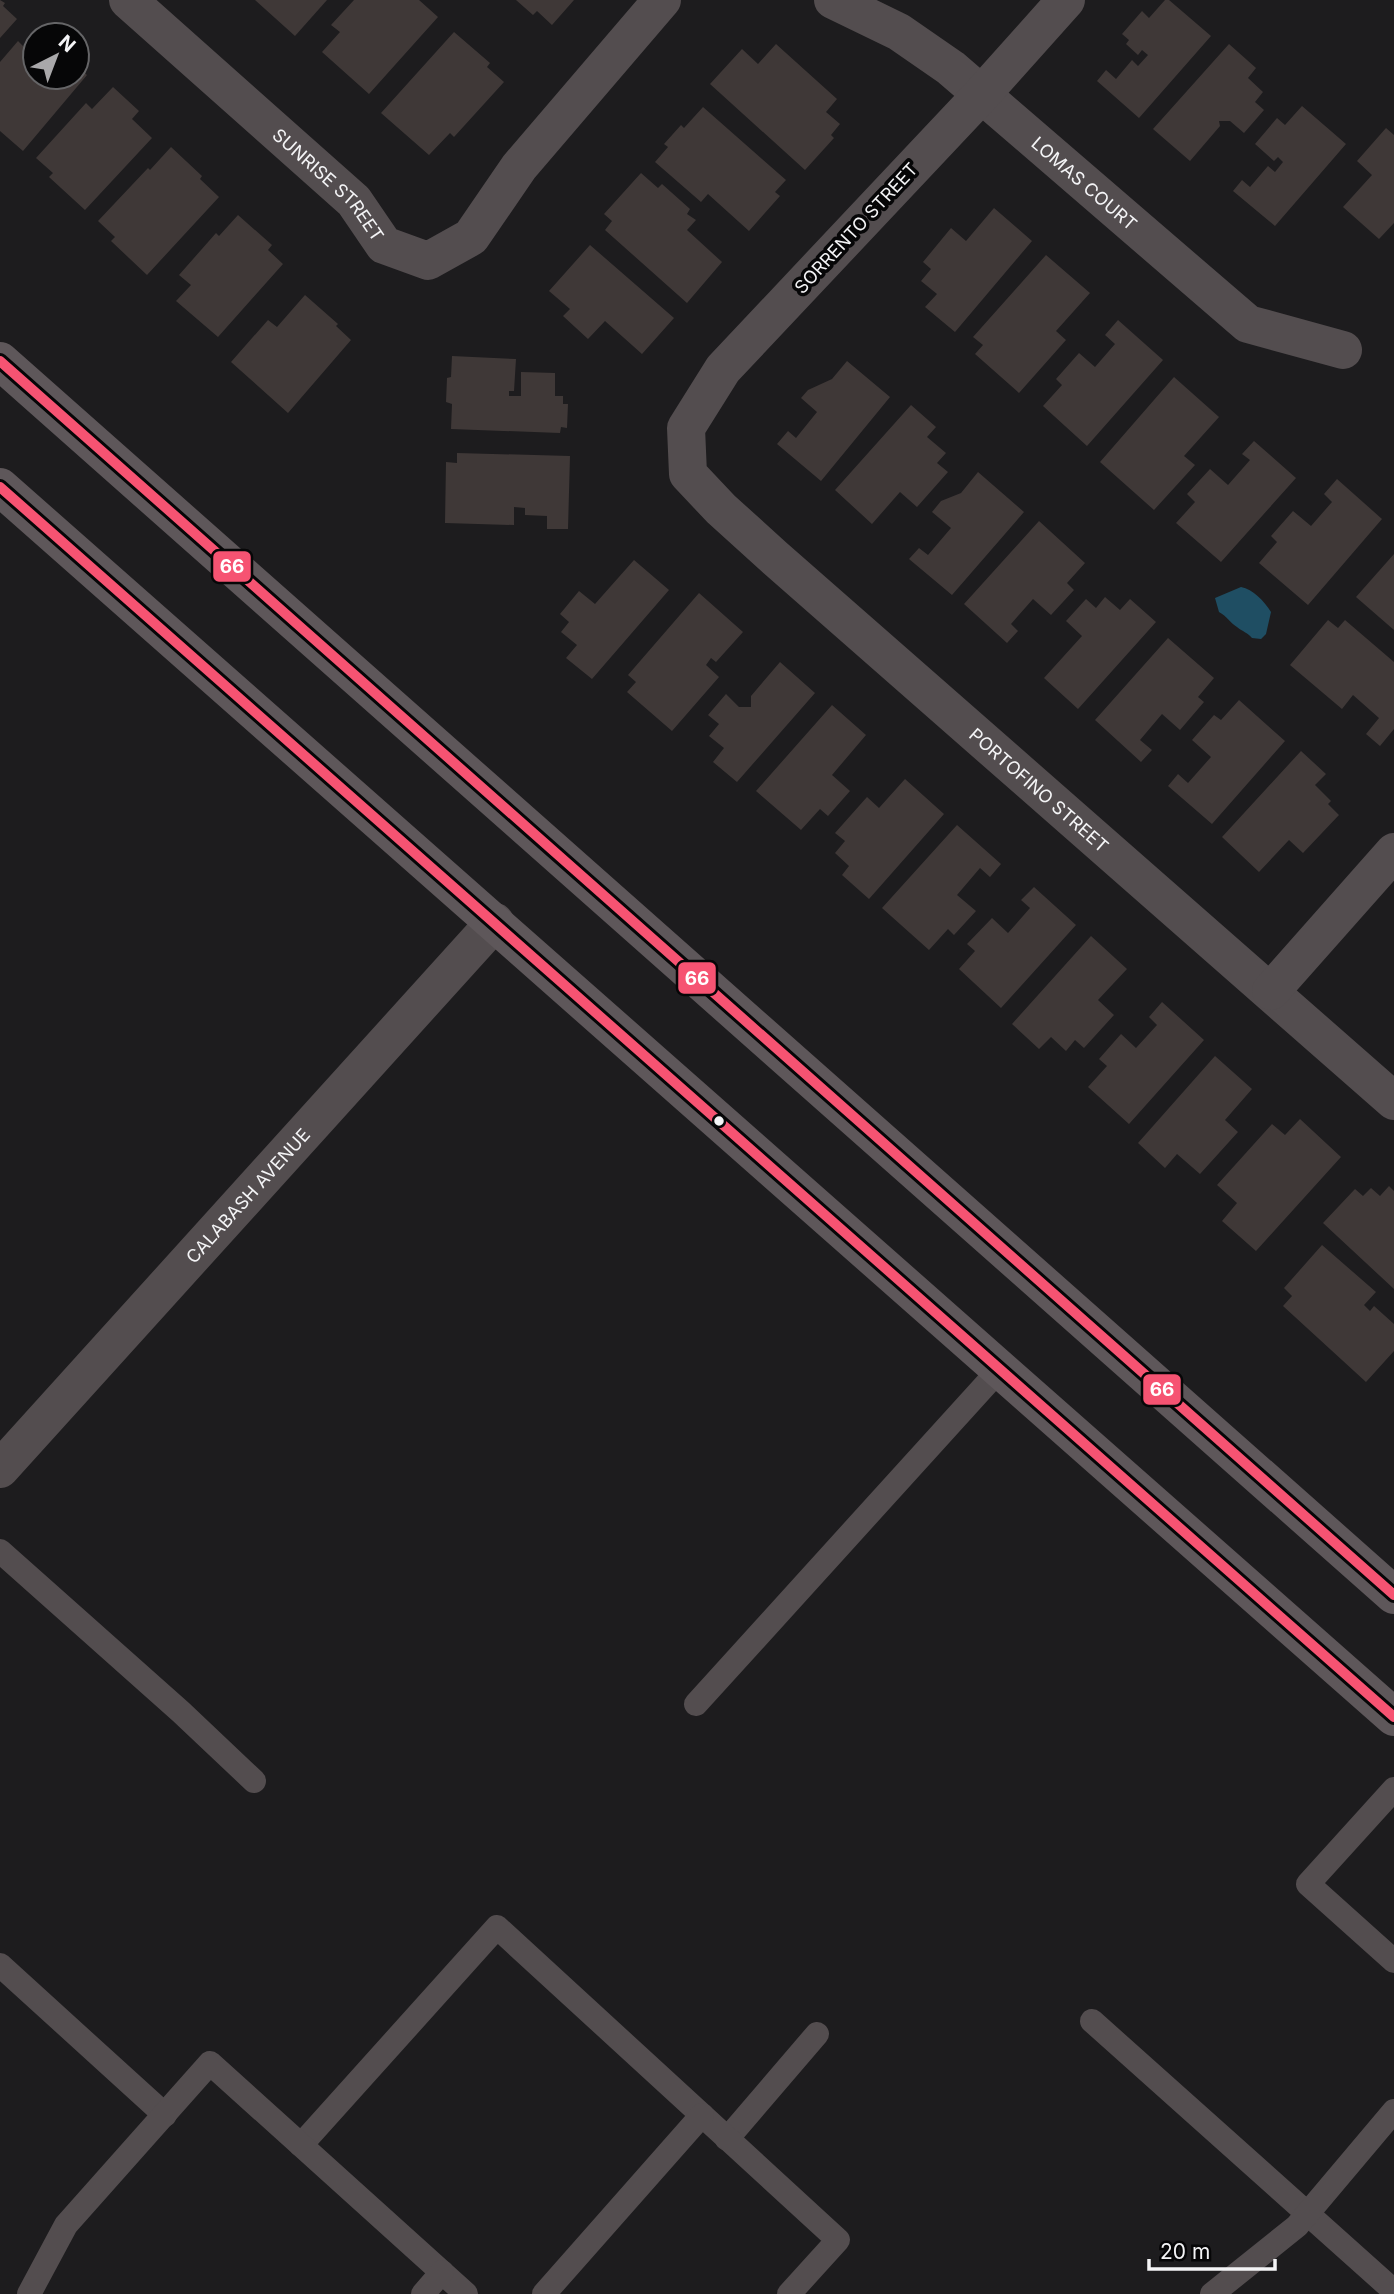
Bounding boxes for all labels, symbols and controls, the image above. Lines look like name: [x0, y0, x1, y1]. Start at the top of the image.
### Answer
north arrow: [21, 21, 91, 91]
text: N: [54, 30, 80, 57]
street label: SUNRISE STREET: [269, 124, 388, 245]
street label: LOMAS COURT: [1028, 132, 1142, 234]
street label: SORRENTO STREET: [790, 158, 922, 298]
line badge: 66: [212, 550, 252, 583]
text: 66: [220, 555, 244, 578]
street label: PORTOFINO STREET: [966, 723, 1113, 856]
line badge: 66: [677, 961, 717, 995]
text: 66: [685, 967, 709, 990]
unlabelled marker: [712, 1114, 726, 1128]
street label: CALABASH AVENUE: [181, 1124, 314, 1267]
line badge: 66: [1142, 1373, 1182, 1406]
text: 66: [1150, 1378, 1174, 1401]
scale bar: [1149, 2228, 1275, 2272]
text: 20 m: [1160, 2239, 1210, 2264]

